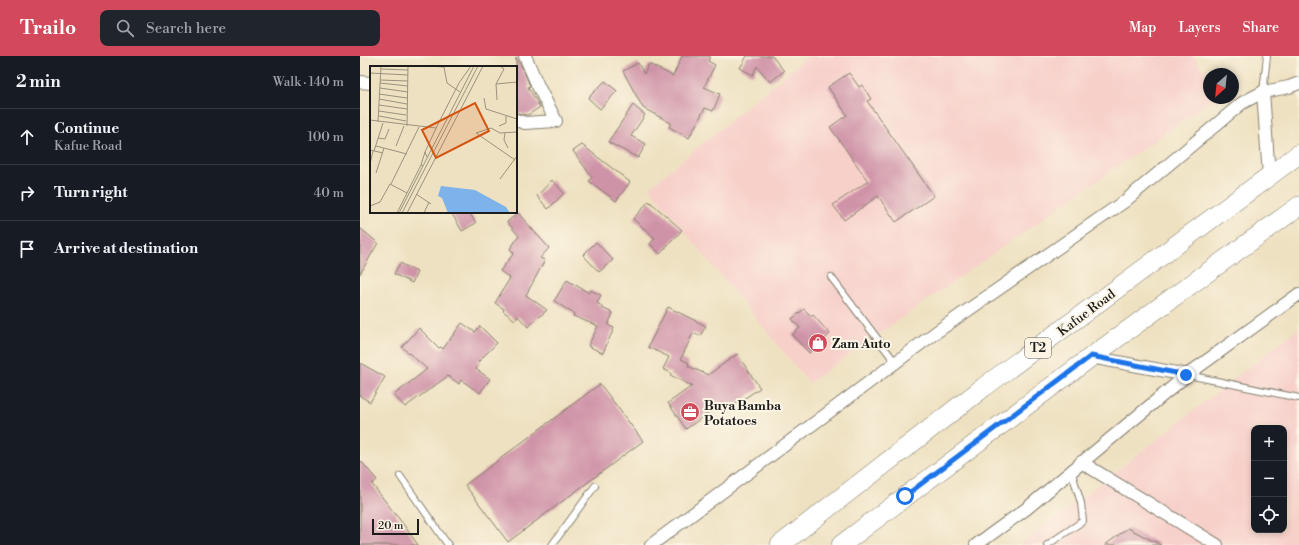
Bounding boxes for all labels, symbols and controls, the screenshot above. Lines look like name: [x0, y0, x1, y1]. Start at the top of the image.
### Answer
search box: [100, 10, 380, 46]
text: Trailo: [20, 16, 76, 40]
icon: search: [114, 17, 136, 39]
text: Search here: [146, 19, 226, 38]
text: Map: [1129, 19, 1156, 37]
text: Layers: [1178, 19, 1221, 37]
text: Share: [1243, 19, 1279, 37]
inset map: [370, 66, 517, 213]
north arrow: [1203, 68, 1239, 104]
text: 2 min: [16, 71, 61, 93]
text: Walk · 140 m: [273, 74, 344, 90]
text: Continue: [54, 119, 119, 138]
icon: ahead: [16, 126, 38, 148]
text: 100 m: [308, 129, 344, 145]
text: Kafue Road: [54, 138, 122, 154]
icon: right: [16, 182, 38, 204]
text: Turn right: [54, 183, 128, 202]
text: 40 m: [314, 185, 344, 201]
icon: arrive: [16, 238, 38, 260]
text: Arrive at destination: [54, 239, 198, 258]
street label: Kafue Road: [1055, 286, 1119, 340]
shop icon: Zam Auto: [807, 332, 829, 354]
place label: Zam Auto: [832, 336, 891, 352]
road number: T2: [1025, 338, 1051, 358]
route end: [1177, 366, 1195, 384]
place label: Buya Bamba Potatoes: [704, 398, 782, 429]
office icon: Buya Bamba Potatoes: [679, 401, 701, 423]
map controls: [1251, 425, 1287, 533]
button: +: [1251, 425, 1287, 461]
button: −: [1251, 461, 1287, 497]
route start: [896, 487, 914, 505]
button: locate: [1251, 497, 1287, 533]
scale bar: [372, 517, 419, 536]
text: 20 m: [378, 519, 403, 533]

